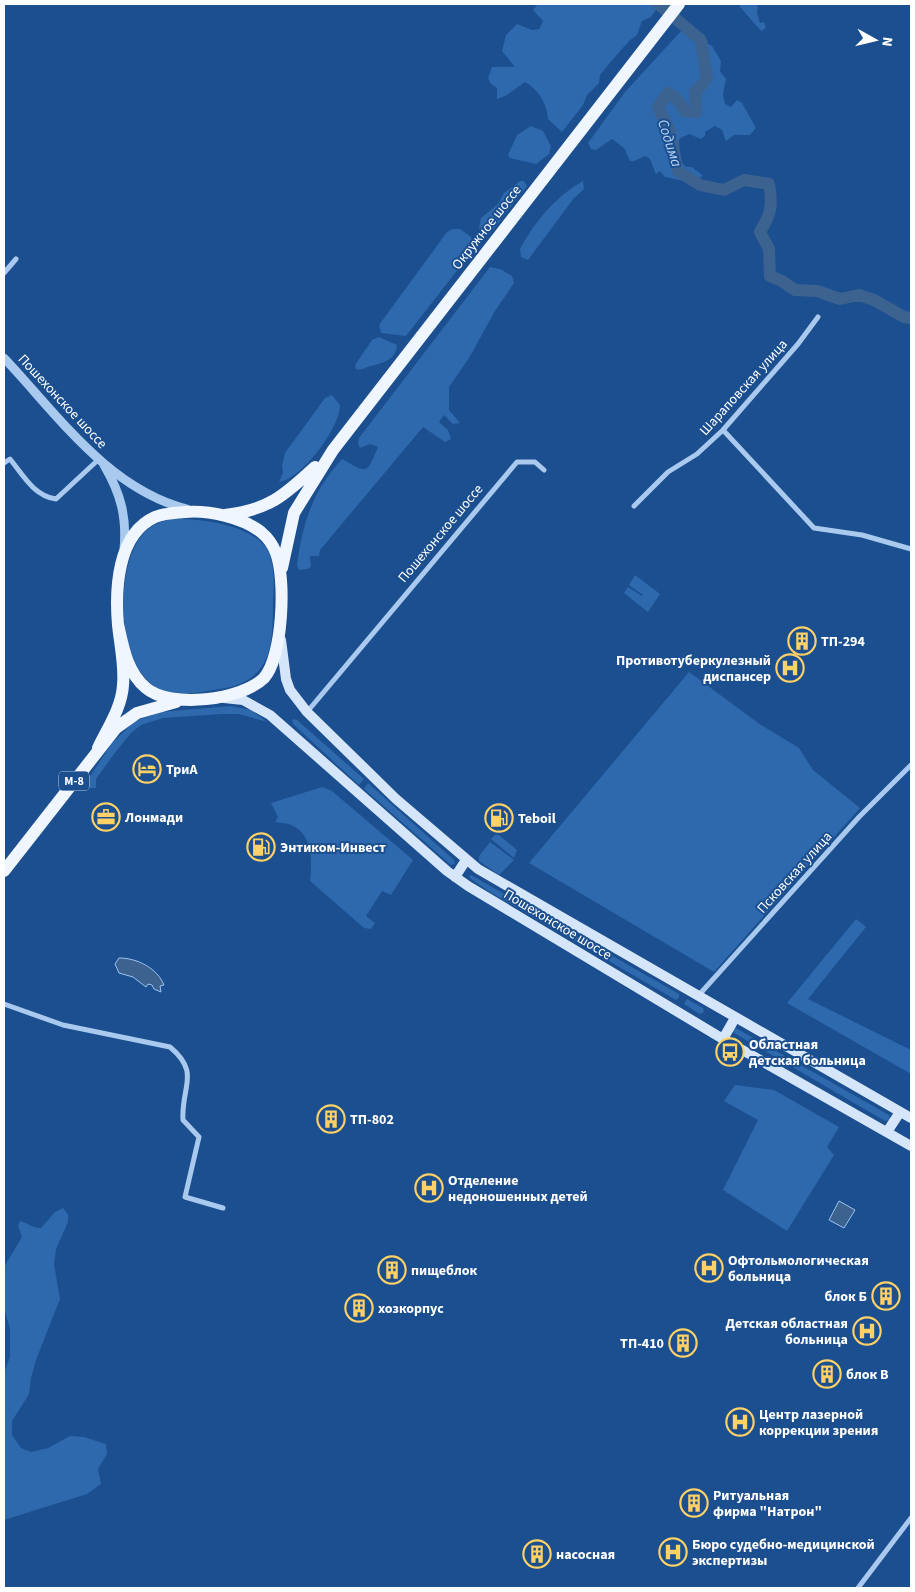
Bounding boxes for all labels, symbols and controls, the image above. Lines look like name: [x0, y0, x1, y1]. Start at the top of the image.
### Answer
north arrow: [850, 15, 900, 65]
text: N: [876, 36, 897, 48]
water label: Содима: [652, 116, 687, 170]
street label: Окружное шоссе: [447, 181, 526, 274]
street label: Шараповская улица: [695, 335, 792, 440]
street label: Пошехонское шоссе: [13, 350, 112, 454]
street label: Пошехонское шоссе: [394, 480, 488, 587]
building icon: ТП-294: [787, 626, 817, 656]
place label: ТП-294: [821, 632, 865, 652]
place label: Противотуберкулезный диспансер: [616, 651, 771, 687]
hospital icon: Противотуберкулезный диспансер: [775, 653, 805, 683]
hotel icon: ТриА: [132, 754, 162, 784]
place label: ТриА: [166, 760, 198, 780]
road number: М-8: [59, 771, 89, 790]
office icon: Лонмади: [91, 802, 121, 832]
fuel station icon: Teboil: [484, 803, 514, 833]
place label: Лонмади: [124, 808, 183, 828]
place label: Teboil: [518, 809, 556, 829]
street label: Псковская улица: [753, 827, 837, 918]
fuel station icon: Энтиком-Инвест: [246, 832, 276, 862]
place label: Энтиком-Инвест: [280, 838, 386, 858]
street label: Пошехонское шоссе: [500, 885, 615, 965]
place label: Областная детская больница: [749, 1035, 866, 1071]
bus stop icon: Областная детская больница: [715, 1037, 745, 1067]
building icon: ТП-802: [316, 1104, 346, 1134]
place label: ТП-802: [350, 1110, 394, 1130]
place label: Отделение недоношенных детей: [448, 1171, 588, 1207]
hospital icon: Отделение недоношенных детей: [414, 1173, 444, 1203]
place label: Офтольмологическая больница: [728, 1251, 869, 1287]
hospital icon: Офтольмологическая больница: [694, 1253, 724, 1283]
building icon: пищеблок: [377, 1255, 407, 1285]
place label: пищеблок: [411, 1261, 478, 1281]
building icon: блок Б: [871, 1281, 901, 1311]
place label: блок Б: [825, 1287, 867, 1307]
building icon: хозкорпус: [344, 1293, 374, 1323]
place label: хозкорпус: [378, 1299, 444, 1319]
place label: Детская областная больница: [725, 1314, 848, 1350]
hospital icon: Детская областная больница: [852, 1316, 882, 1346]
building icon: ТП-410: [668, 1328, 698, 1358]
place label: ТП-410: [620, 1334, 664, 1354]
building icon: блок В: [812, 1359, 842, 1389]
place label: блок В: [846, 1365, 889, 1385]
place label: Центр лазерной коррекции зрения: [759, 1405, 878, 1441]
hospital icon: Центр лазерной коррекции зрения: [725, 1407, 755, 1437]
place label: Ритуальная фирма "Натрон": [713, 1486, 822, 1522]
building icon: Ритуальная фирма "Натрон": [679, 1488, 709, 1518]
place label: Бюро судебно-медицинской экспертизы: [692, 1535, 875, 1571]
hospital icon: Бюро судебно-медицинской экспертизы: [658, 1537, 688, 1567]
building icon: насосная: [522, 1539, 552, 1569]
place label: насосная: [556, 1545, 615, 1565]

